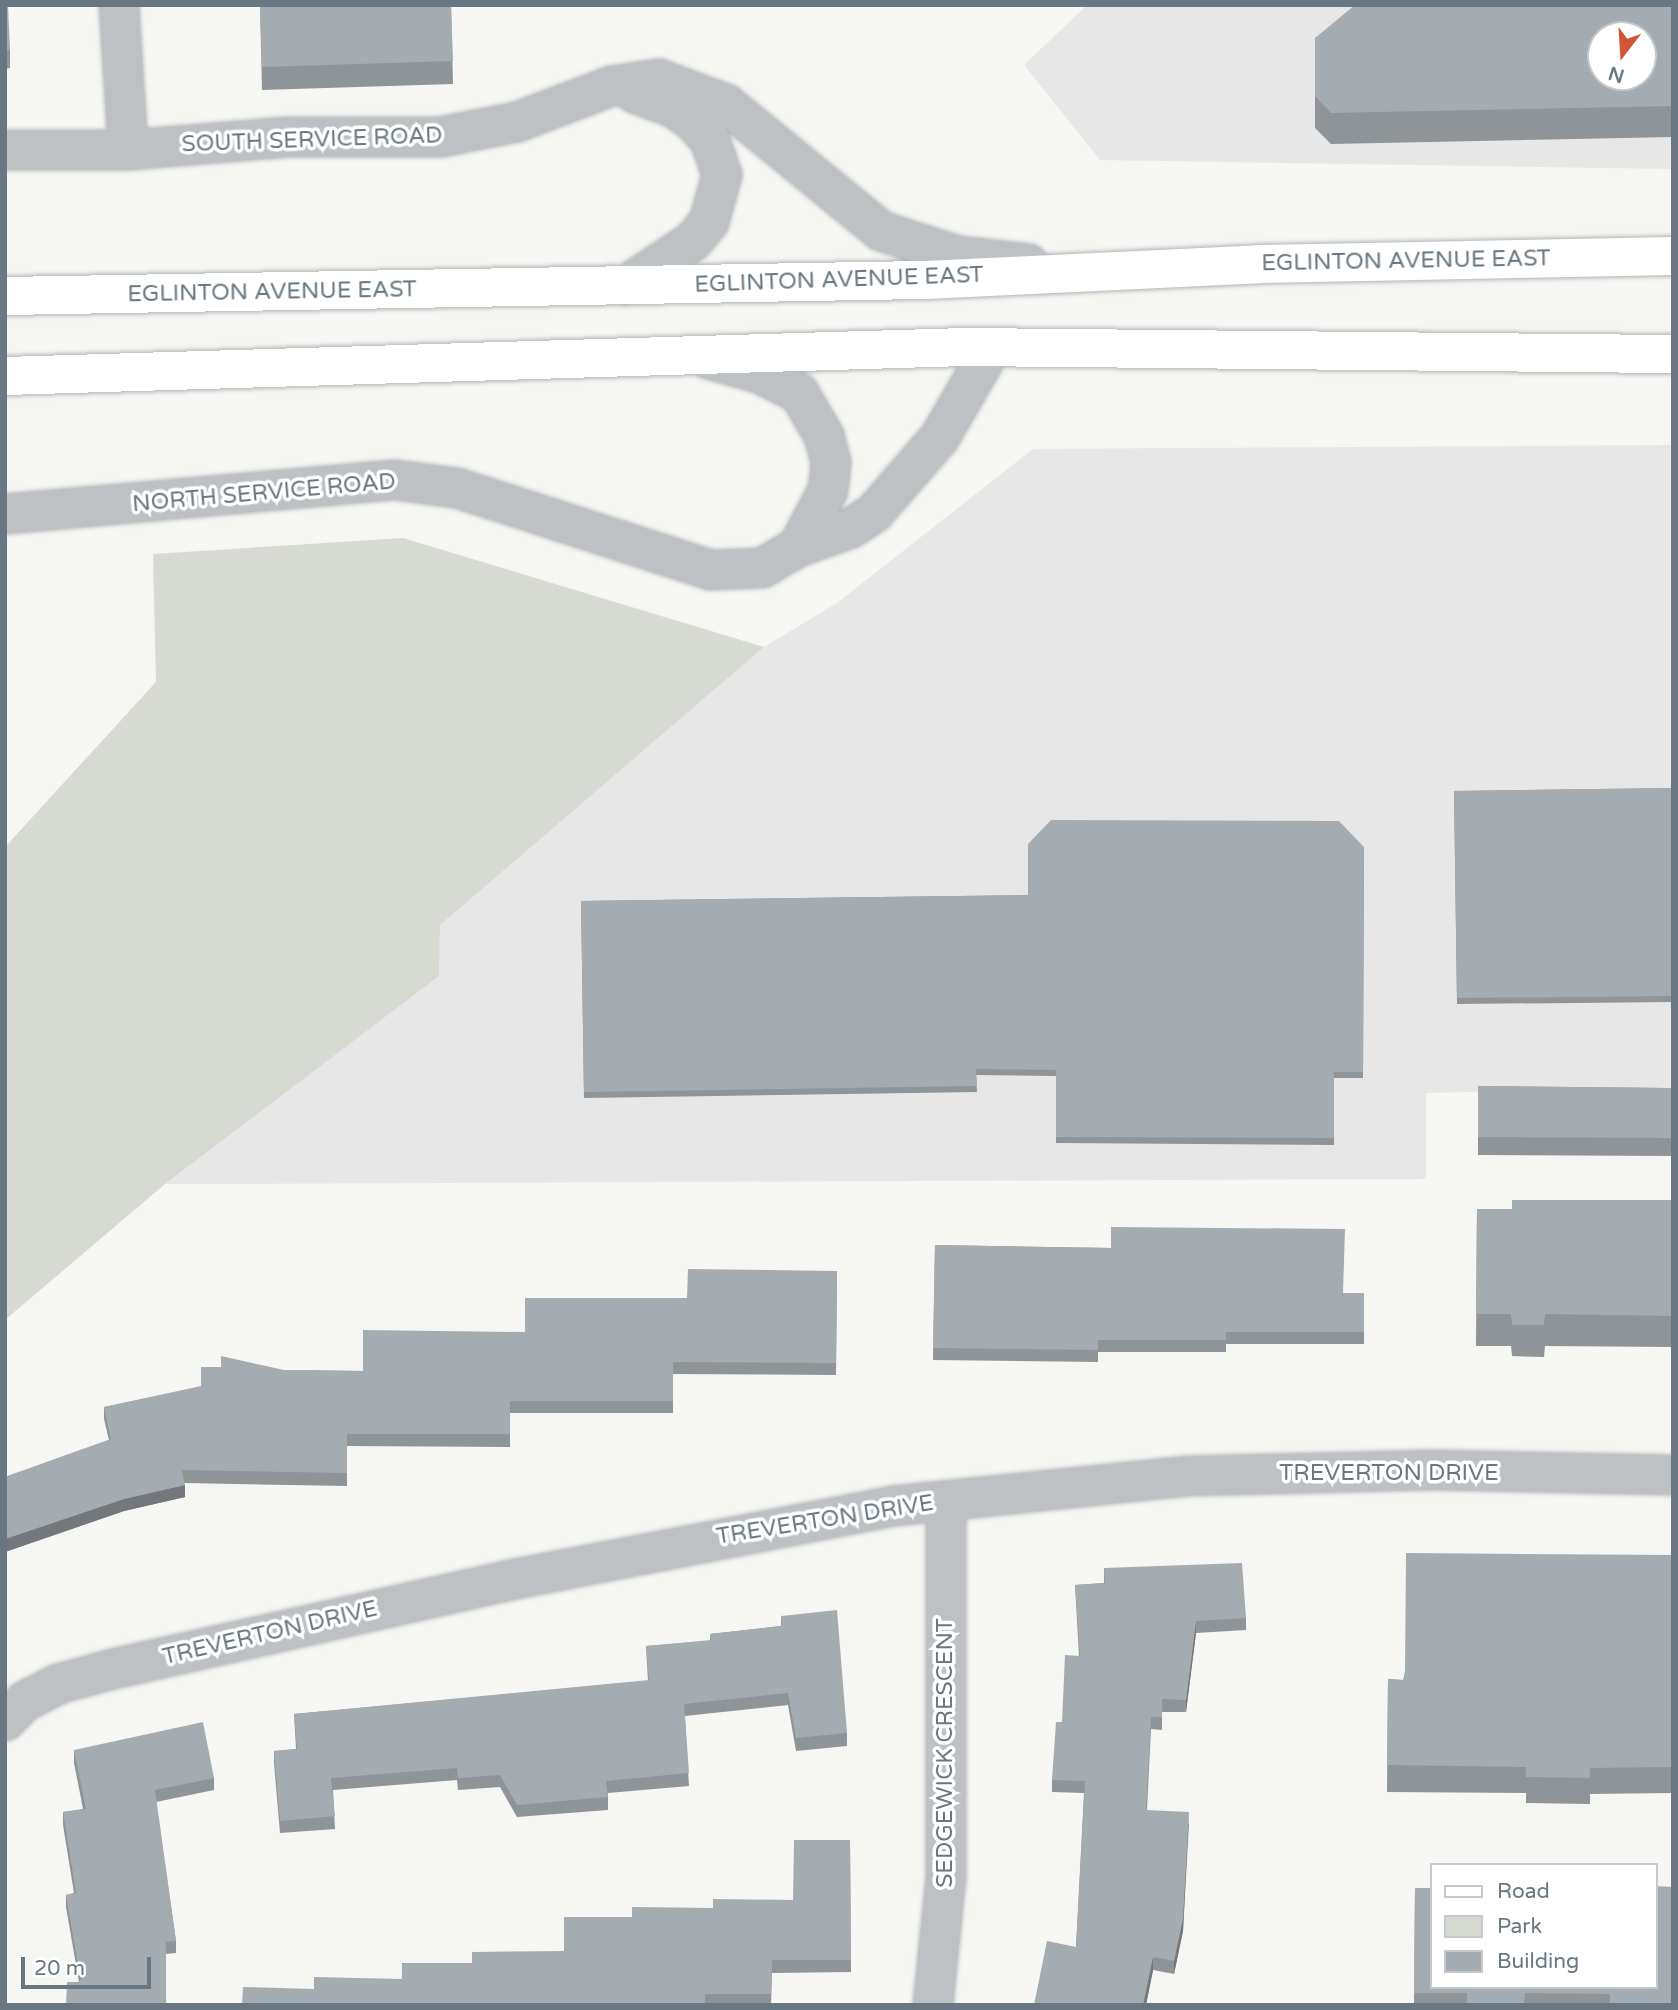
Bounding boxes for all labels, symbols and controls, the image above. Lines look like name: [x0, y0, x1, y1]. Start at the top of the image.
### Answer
north arrow: [1587, 21, 1657, 91]
text: N: [1606, 61, 1627, 87]
street label: SOUTH SERVICE ROAD: [181, 122, 443, 158]
street label: EGLINTON AVENUE EAST: [1261, 245, 1551, 277]
street label: EGLINTON AVENUE EAST: [694, 261, 984, 299]
street label: EGLINTON AVENUE EAST: [127, 276, 417, 308]
street label: NORTH SERVICE ROAD: [131, 468, 397, 518]
street label: TREVERTON DRIVE: [1279, 1459, 1499, 1487]
street label: TREVERTON DRIVE: [714, 1489, 936, 1551]
street label: TREVERTON DRIVE: [160, 1595, 380, 1671]
street label: SEDGEWICK CRESCENT: [931, 1618, 959, 1888]
legend: [1430, 1863, 1657, 1989]
text: Road: [1497, 1879, 1550, 1904]
text: Park: [1497, 1914, 1542, 1939]
scale bar: [24, 1944, 154, 1988]
text: Building: [1497, 1949, 1579, 1974]
text: 20 m: [34, 1956, 85, 1981]

